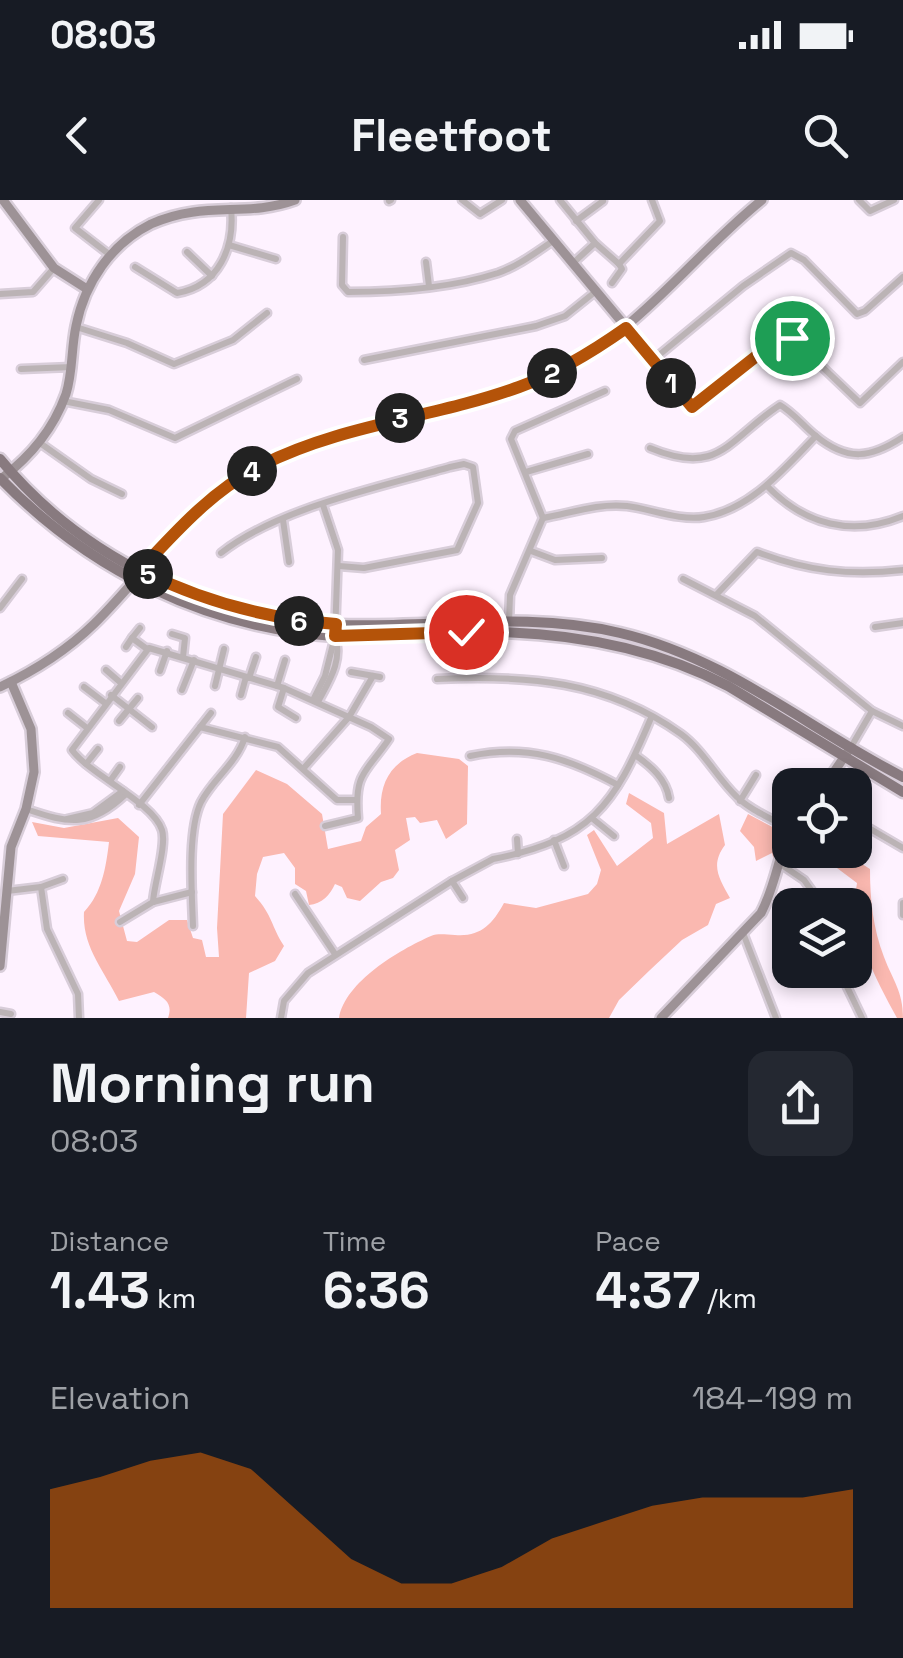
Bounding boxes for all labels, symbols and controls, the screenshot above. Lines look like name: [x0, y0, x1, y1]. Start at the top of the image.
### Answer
text: 08:03: [50, 11, 156, 59]
text: Fleetfoot: [351, 107, 552, 164]
icon: back: [50, 108, 105, 163]
icon: search: [798, 108, 853, 163]
pin: [750, 296, 835, 381]
icon: arrive: [765, 311, 820, 366]
pin: 2: [527, 348, 577, 398]
text: 2: [544, 355, 560, 391]
pin: 1: [646, 358, 696, 408]
text: 1: [665, 365, 677, 401]
pin: 3: [375, 393, 425, 443]
text: 3: [391, 400, 409, 436]
pin: 4: [227, 446, 277, 496]
text: 4: [243, 453, 261, 489]
pin: 5: [123, 549, 173, 599]
text: 5: [140, 556, 156, 592]
pin: [424, 590, 509, 675]
pin: 6: [274, 596, 324, 646]
text: 6: [290, 603, 308, 639]
icon: check: [439, 605, 494, 660]
map controls: [772, 768, 872, 988]
button: locate: [772, 768, 872, 868]
button: layers: [772, 888, 872, 988]
text: Morning run: [50, 1048, 375, 1118]
button: share: [748, 1051, 853, 1156]
text: 08:03: [50, 1121, 138, 1161]
text: Distance: [50, 1223, 169, 1259]
text: Time: [323, 1223, 386, 1259]
text: Pace: [595, 1223, 661, 1259]
text: 1.43: [50, 1259, 150, 1323]
text: 6:36: [323, 1259, 430, 1323]
text: 4:37: [595, 1259, 700, 1323]
text: km: [150, 1280, 196, 1316]
text: /km: [700, 1280, 757, 1316]
text: Elevation: [50, 1378, 190, 1418]
text: 184–199 m: [692, 1378, 853, 1418]

